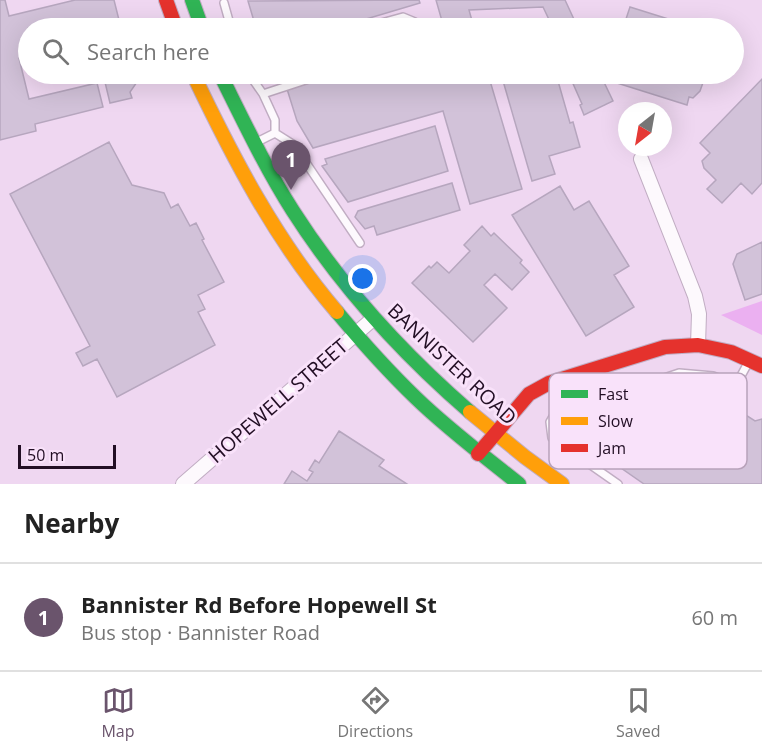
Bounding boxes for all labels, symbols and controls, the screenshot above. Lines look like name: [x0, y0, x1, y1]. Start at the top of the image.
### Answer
search box: [18, 18, 744, 84]
icon: search: [39, 35, 72, 68]
text: Search here: [87, 36, 210, 66]
north arrow: [618, 102, 672, 156]
pin: 1: [272, 140, 310, 190]
your location: [348, 264, 377, 293]
street label: BANNISTER ROAD: [382, 297, 523, 430]
street label: HOPEWELL STREET: [202, 332, 353, 469]
legend: [549, 373, 747, 469]
text: Fast: [598, 383, 629, 405]
text: Slow: [598, 410, 633, 432]
text: Jam: [596, 437, 626, 459]
scale bar: [18, 442, 116, 470]
text: 50 m: [27, 444, 64, 466]
text: Nearby: [24, 505, 119, 541]
text: Bannister Rd Before Hopewell St: [81, 589, 437, 619]
text: 1: [38, 604, 49, 631]
text: 60 m: [691, 604, 738, 631]
text: Bus stop · Bannister Road: [81, 619, 320, 646]
tab: Map: [101, 684, 135, 742]
tab: Directions: [337, 684, 413, 742]
tab: Saved: [616, 684, 661, 742]

